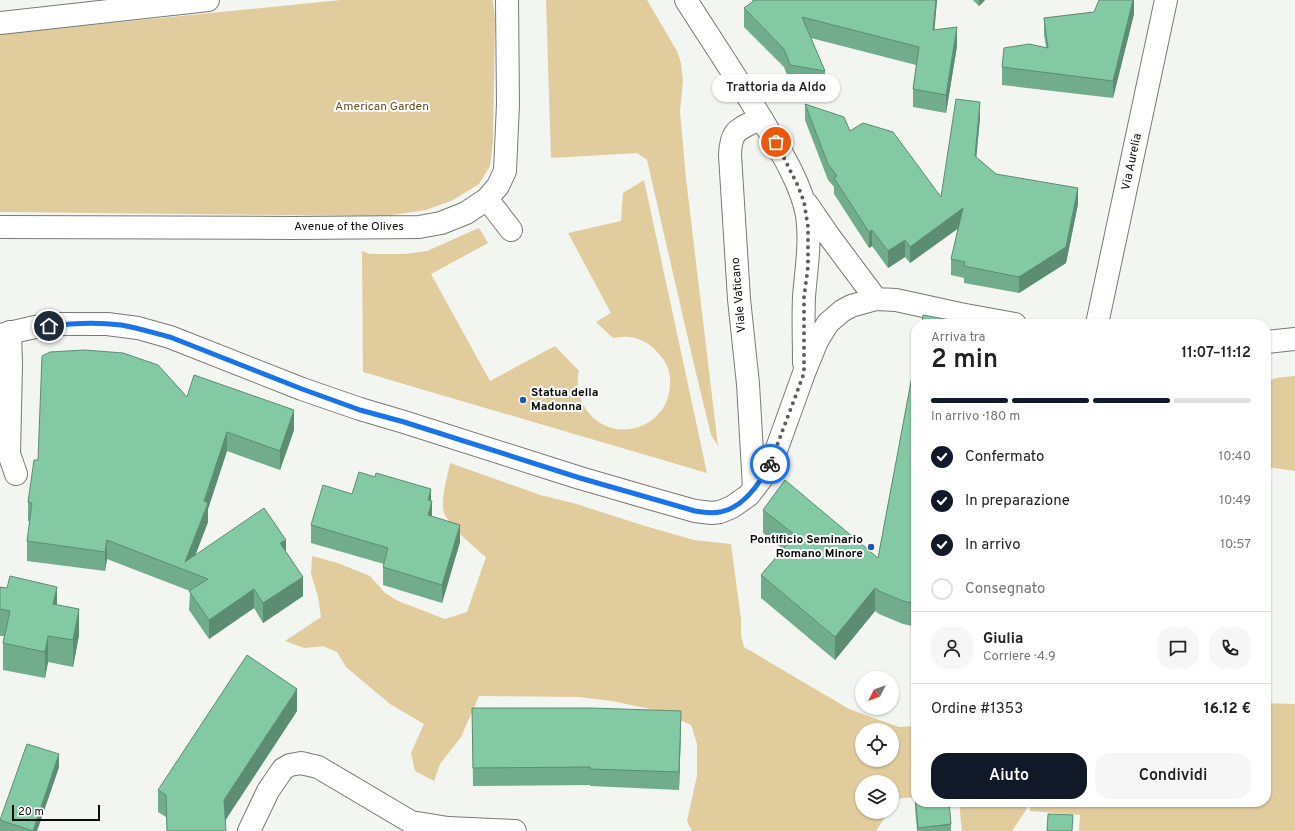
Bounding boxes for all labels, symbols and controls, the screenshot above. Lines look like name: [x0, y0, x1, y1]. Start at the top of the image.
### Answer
callout: Trattoria da Aldo: [712, 74, 840, 102]
text: Trattoria da Aldo: [726, 80, 826, 96]
park label: American Garden: [335, 99, 429, 115]
pin: [759, 125, 793, 159]
icon: bag: [765, 131, 787, 153]
street label: Via Aurelia: [1118, 132, 1146, 192]
street label: Avenue of the Olives: [294, 219, 404, 235]
street label: Viale Vaticano: [728, 256, 750, 333]
pin: [32, 309, 66, 343]
icon: home: [38, 315, 60, 337]
text: Arriva tra: [931, 330, 985, 346]
text: 2 min: [931, 344, 998, 377]
text: 11:07–11:12: [1181, 344, 1251, 363]
place label: Statua della Madonna: [531, 385, 598, 415]
marker: Statua della Madonna: [518, 395, 528, 405]
text: In arrivo · 180 m: [931, 409, 1020, 425]
courier: [750, 444, 790, 484]
icon: check: [931, 446, 953, 468]
text: Confermato: [965, 448, 1044, 467]
text: 10:40: [1218, 449, 1251, 465]
icon: bike: [759, 453, 781, 475]
icon: check: [931, 490, 953, 512]
text: In preparazione: [965, 492, 1070, 511]
text: 10:49: [1219, 493, 1251, 509]
place label: Pontificio Seminario Romano Minore: [750, 532, 863, 562]
icon: check: [931, 534, 953, 556]
text: In arrivo: [965, 536, 1021, 555]
text: 10:57: [1220, 537, 1251, 553]
marker: Pontificio Seminario Romano Minore: [866, 542, 876, 552]
text: Consegnato: [965, 580, 1045, 599]
button: person: [931, 627, 973, 669]
button: chat: [1157, 627, 1199, 669]
button: phone: [1209, 627, 1251, 669]
text: Giulia: [983, 630, 1023, 649]
text: Corriere · 4.9: [983, 649, 1056, 665]
north arrow: [855, 671, 899, 715]
map controls: [855, 671, 899, 819]
text: Ordine #1353: [931, 700, 1023, 719]
text: 16.12 €: [1204, 700, 1251, 719]
button: locate: [855, 723, 899, 767]
button: Aiuto: [931, 753, 1087, 799]
button: Condividi: [1095, 753, 1251, 799]
button: layers: [855, 775, 899, 819]
scale bar: [12, 803, 100, 822]
text: 20 m: [18, 805, 44, 819]

